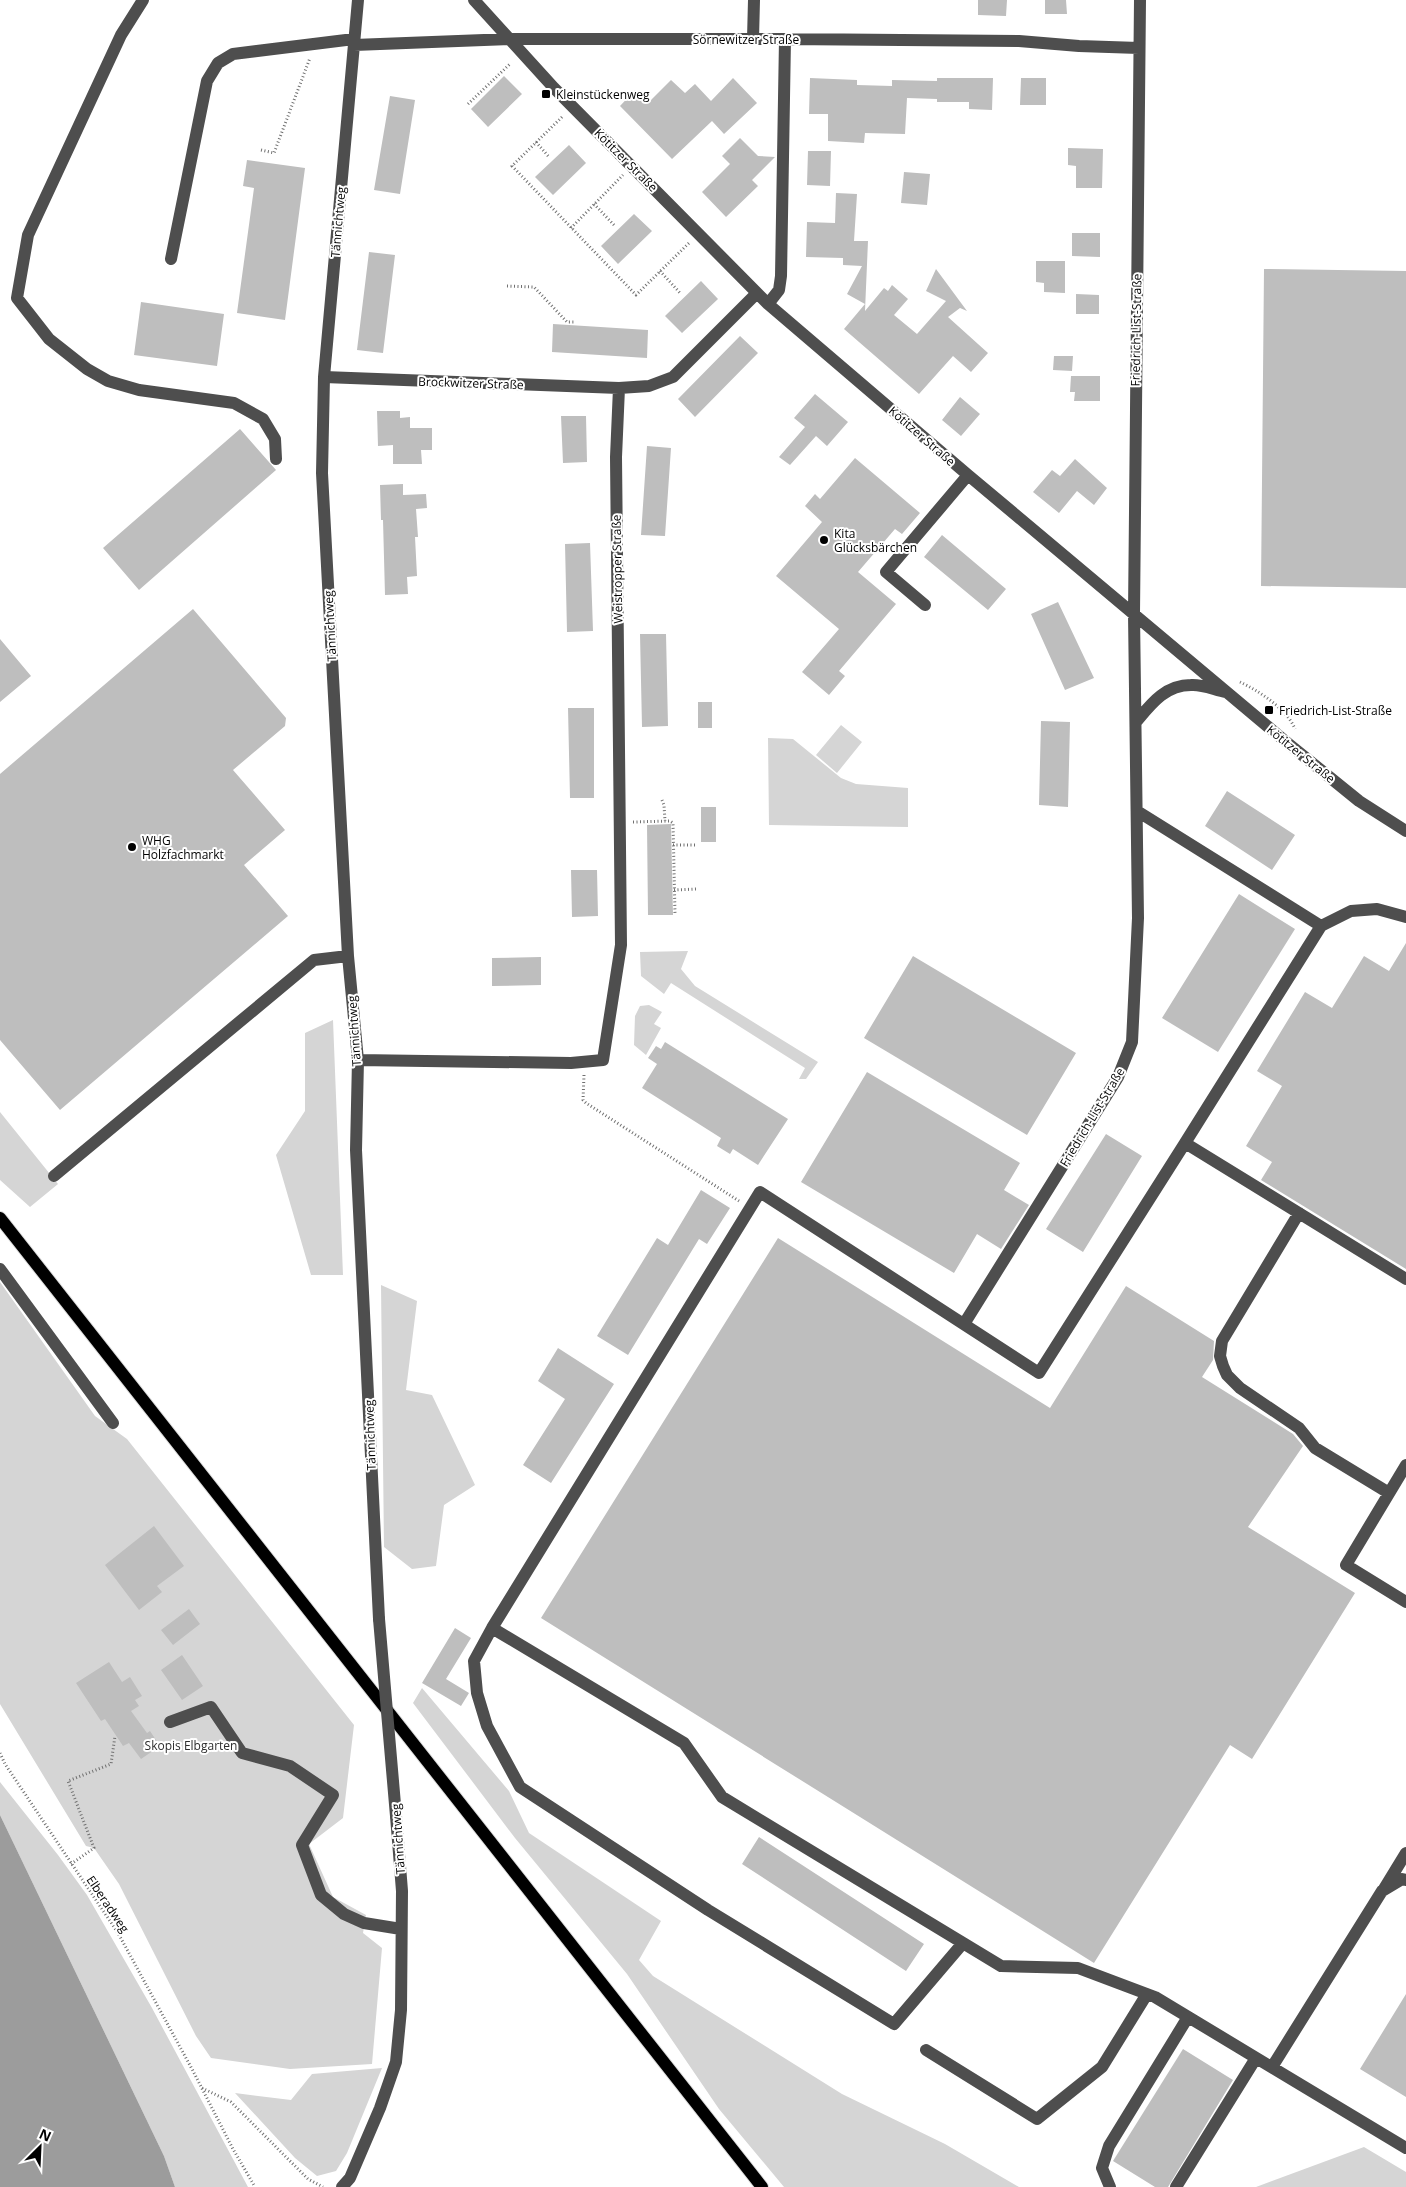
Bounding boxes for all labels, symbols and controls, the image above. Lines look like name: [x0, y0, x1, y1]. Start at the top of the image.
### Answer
street label: Sörnewitzer Straße: [693, 31, 799, 48]
place label: Kleinstückenweg: [556, 86, 650, 103]
marker: Kleinstückenweg: [540, 88, 552, 100]
street label: Kötitzer Straße: [591, 125, 662, 196]
street label: Tännichtweg: [326, 185, 350, 258]
street label: Friedrich-List-Straße: [1127, 273, 1145, 387]
street label: Brockwitzer Straße: [418, 373, 524, 393]
street label: Kötitzer Straße: [885, 402, 959, 470]
street label: Weistropper Straße: [608, 514, 626, 624]
place label: Kita Glücksbärchen: [834, 525, 917, 556]
marker: Kita Glücksbärchen: [818, 534, 830, 546]
street label: Tännichtweg: [320, 590, 340, 662]
place label: Friedrich-List-Straße: [1279, 702, 1392, 719]
marker: Friedrich-List-Straße: [1263, 704, 1275, 716]
street label: Kötitzer Straße: [1263, 721, 1339, 787]
place label: WHG Holzfachmarkt: [142, 832, 224, 863]
marker: WHG Holzfachmarkt: [126, 841, 138, 853]
street label: Tännichtweg: [343, 995, 365, 1067]
street label: Friedrich-List-Straße: [1056, 1064, 1128, 1170]
street label: Tännichtweg: [360, 1399, 380, 1471]
park label: Skopis Elbgarten: [145, 1737, 237, 1754]
street label: Tännichtweg: [387, 1803, 409, 1875]
street label: Elberadweg: [83, 1872, 134, 1936]
north arrow: [15, 2122, 65, 2172]
text: N: [36, 2124, 55, 2146]

